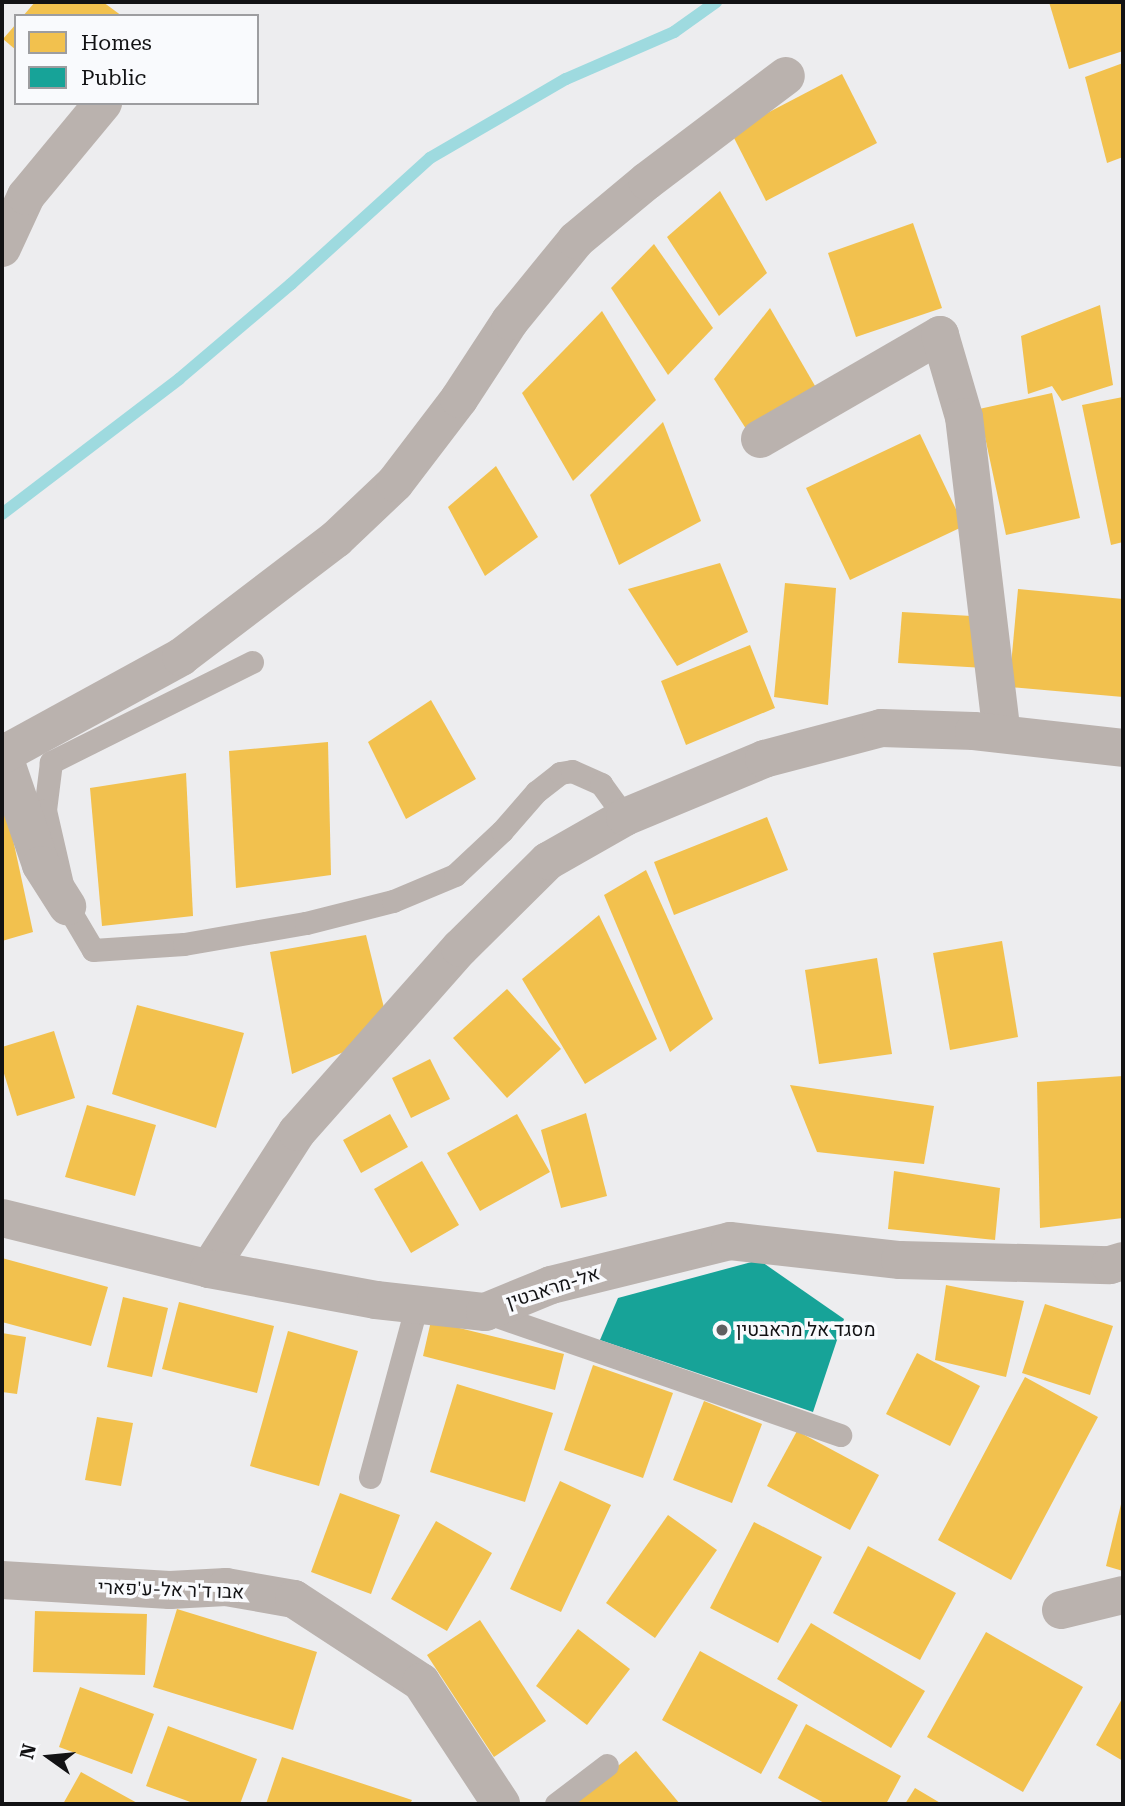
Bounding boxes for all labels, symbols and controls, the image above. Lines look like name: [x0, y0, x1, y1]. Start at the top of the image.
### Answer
legend: [14, 14, 259, 105]
text: Homes: [81, 31, 152, 55]
text: Public: [81, 66, 146, 90]
street label: אל-מראבטין: [503, 1262, 603, 1314]
place label: מסגד אל מראבטין: [736, 1319, 875, 1341]
marker: מסגד אל מראבטין: [714, 1322, 730, 1338]
street label: אבו ד'ר אל-ע'פארי: [97, 1576, 245, 1604]
north arrow: [14, 1722, 84, 1792]
text: N: [15, 1741, 41, 1761]

